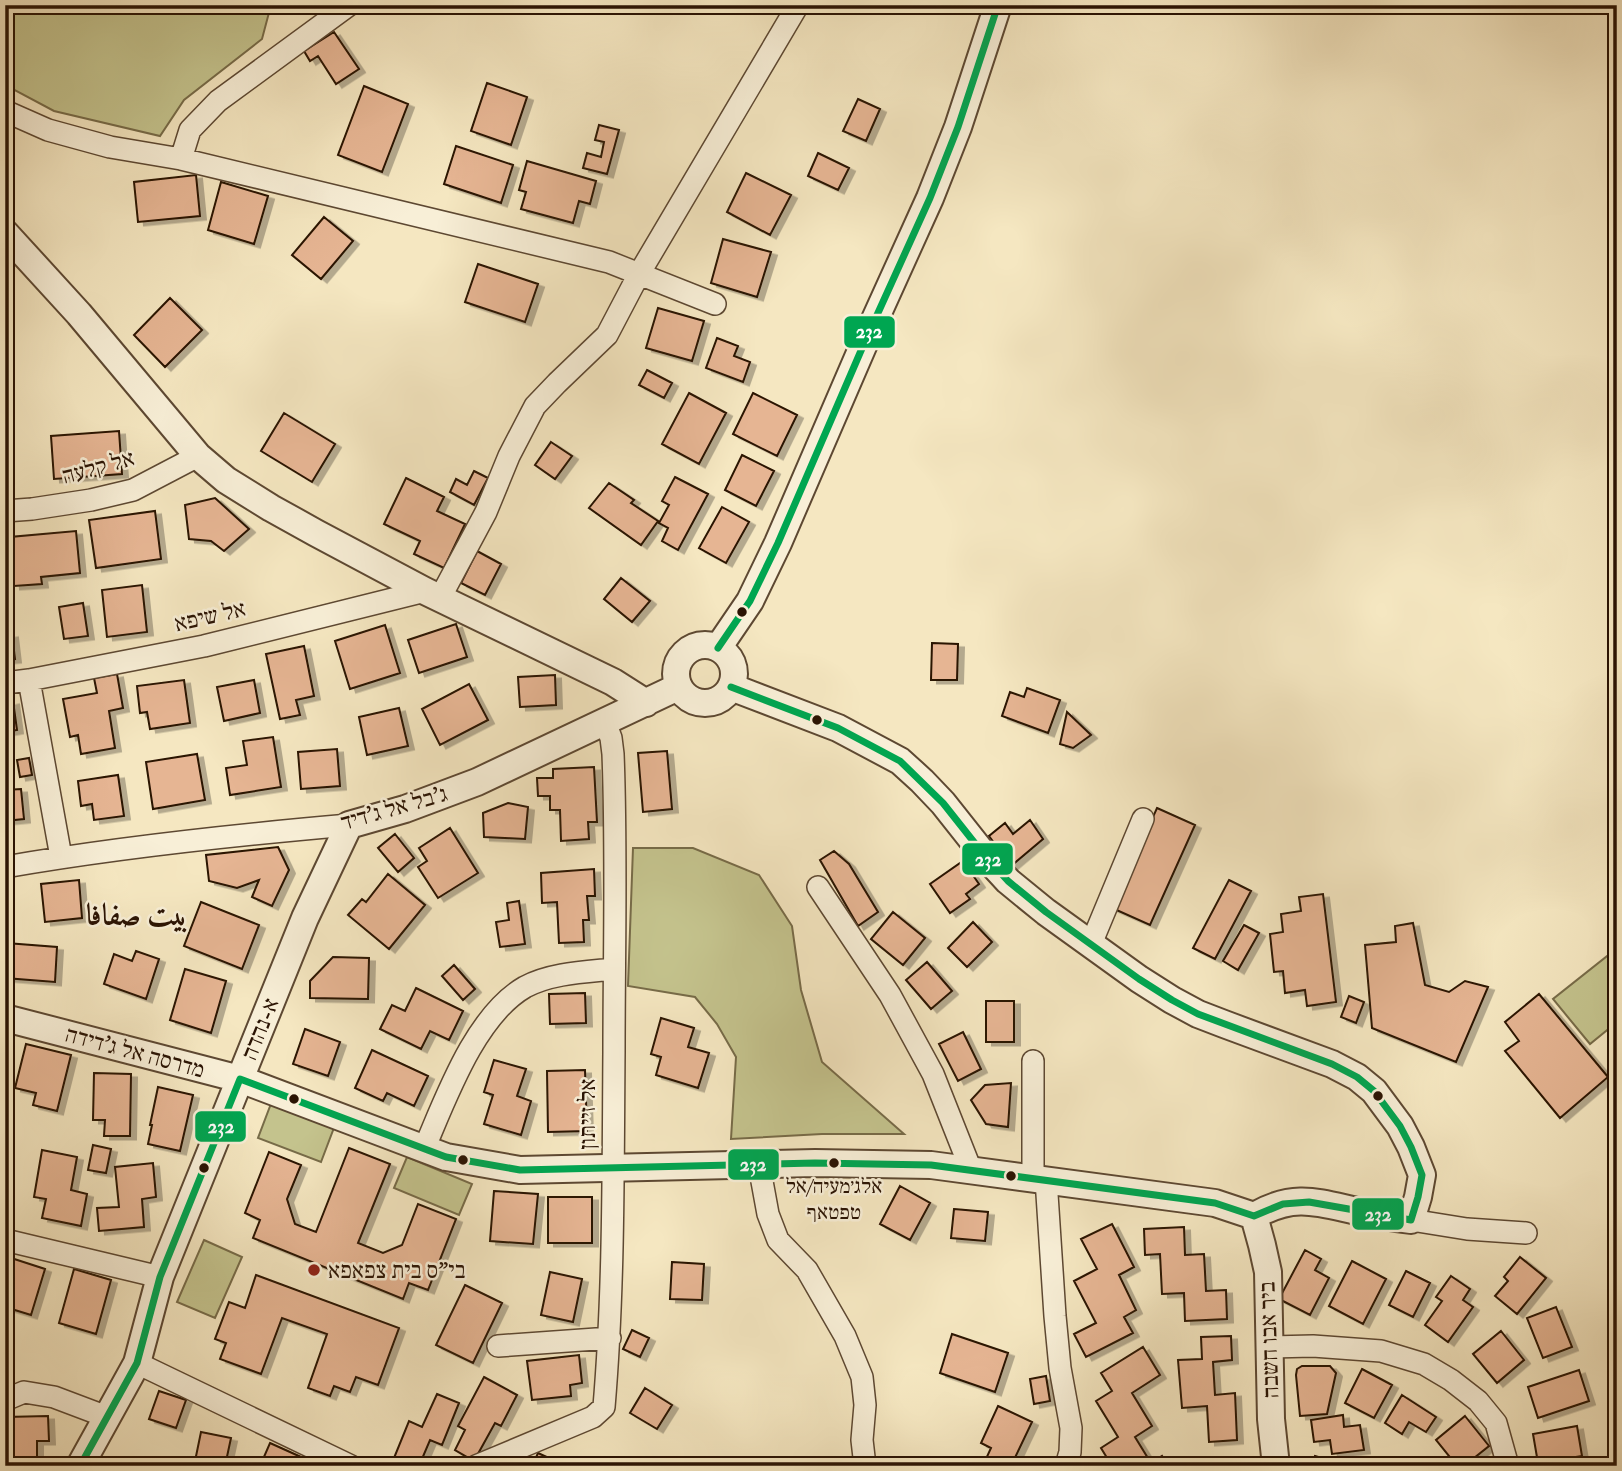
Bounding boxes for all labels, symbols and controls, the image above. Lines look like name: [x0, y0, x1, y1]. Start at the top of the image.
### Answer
line badge: 232: [843, 315, 896, 349]
text: 232: [856, 320, 883, 344]
street label: אל קלעה: [59, 443, 137, 491]
street label: אל שיפא: [171, 594, 249, 638]
unlabelled marker: [735, 605, 749, 619]
unlabelled marker: [810, 713, 824, 727]
street label: ג'בל אל ג'דיד: [337, 779, 451, 837]
line badge: 232: [961, 842, 1014, 876]
text: 232: [975, 848, 1002, 872]
district label: بيت صفافا: [86, 897, 188, 934]
street label: א-נהדה: [235, 994, 285, 1064]
street label: מדרסה אל ג'דידה: [62, 1019, 208, 1085]
street label: אל זייתון: [573, 1078, 602, 1150]
unlabelled marker: [1371, 1089, 1385, 1103]
unlabelled marker: [287, 1092, 301, 1106]
line badge: 232: [194, 1110, 247, 1143]
text: 232: [208, 1115, 235, 1139]
line badge: 232: [727, 1148, 780, 1181]
unlabelled marker: [456, 1153, 470, 1167]
text: 232: [740, 1153, 767, 1177]
marker: אלג׳מעיה/אל טפטאף: [827, 1156, 841, 1170]
unlabelled marker: [197, 1161, 211, 1175]
unlabelled marker: [1004, 1169, 1018, 1183]
place label: אלג׳מעיה/אל טפטאף: [786, 1173, 882, 1226]
line badge: 232: [1351, 1197, 1405, 1231]
text: 232: [1365, 1203, 1392, 1227]
place label: בי"ס בית צפאפא: [328, 1256, 466, 1285]
marker: בי"ס בית צפאפא: [306, 1262, 322, 1278]
street label: ביר אבו חשבה: [1252, 1281, 1286, 1399]

